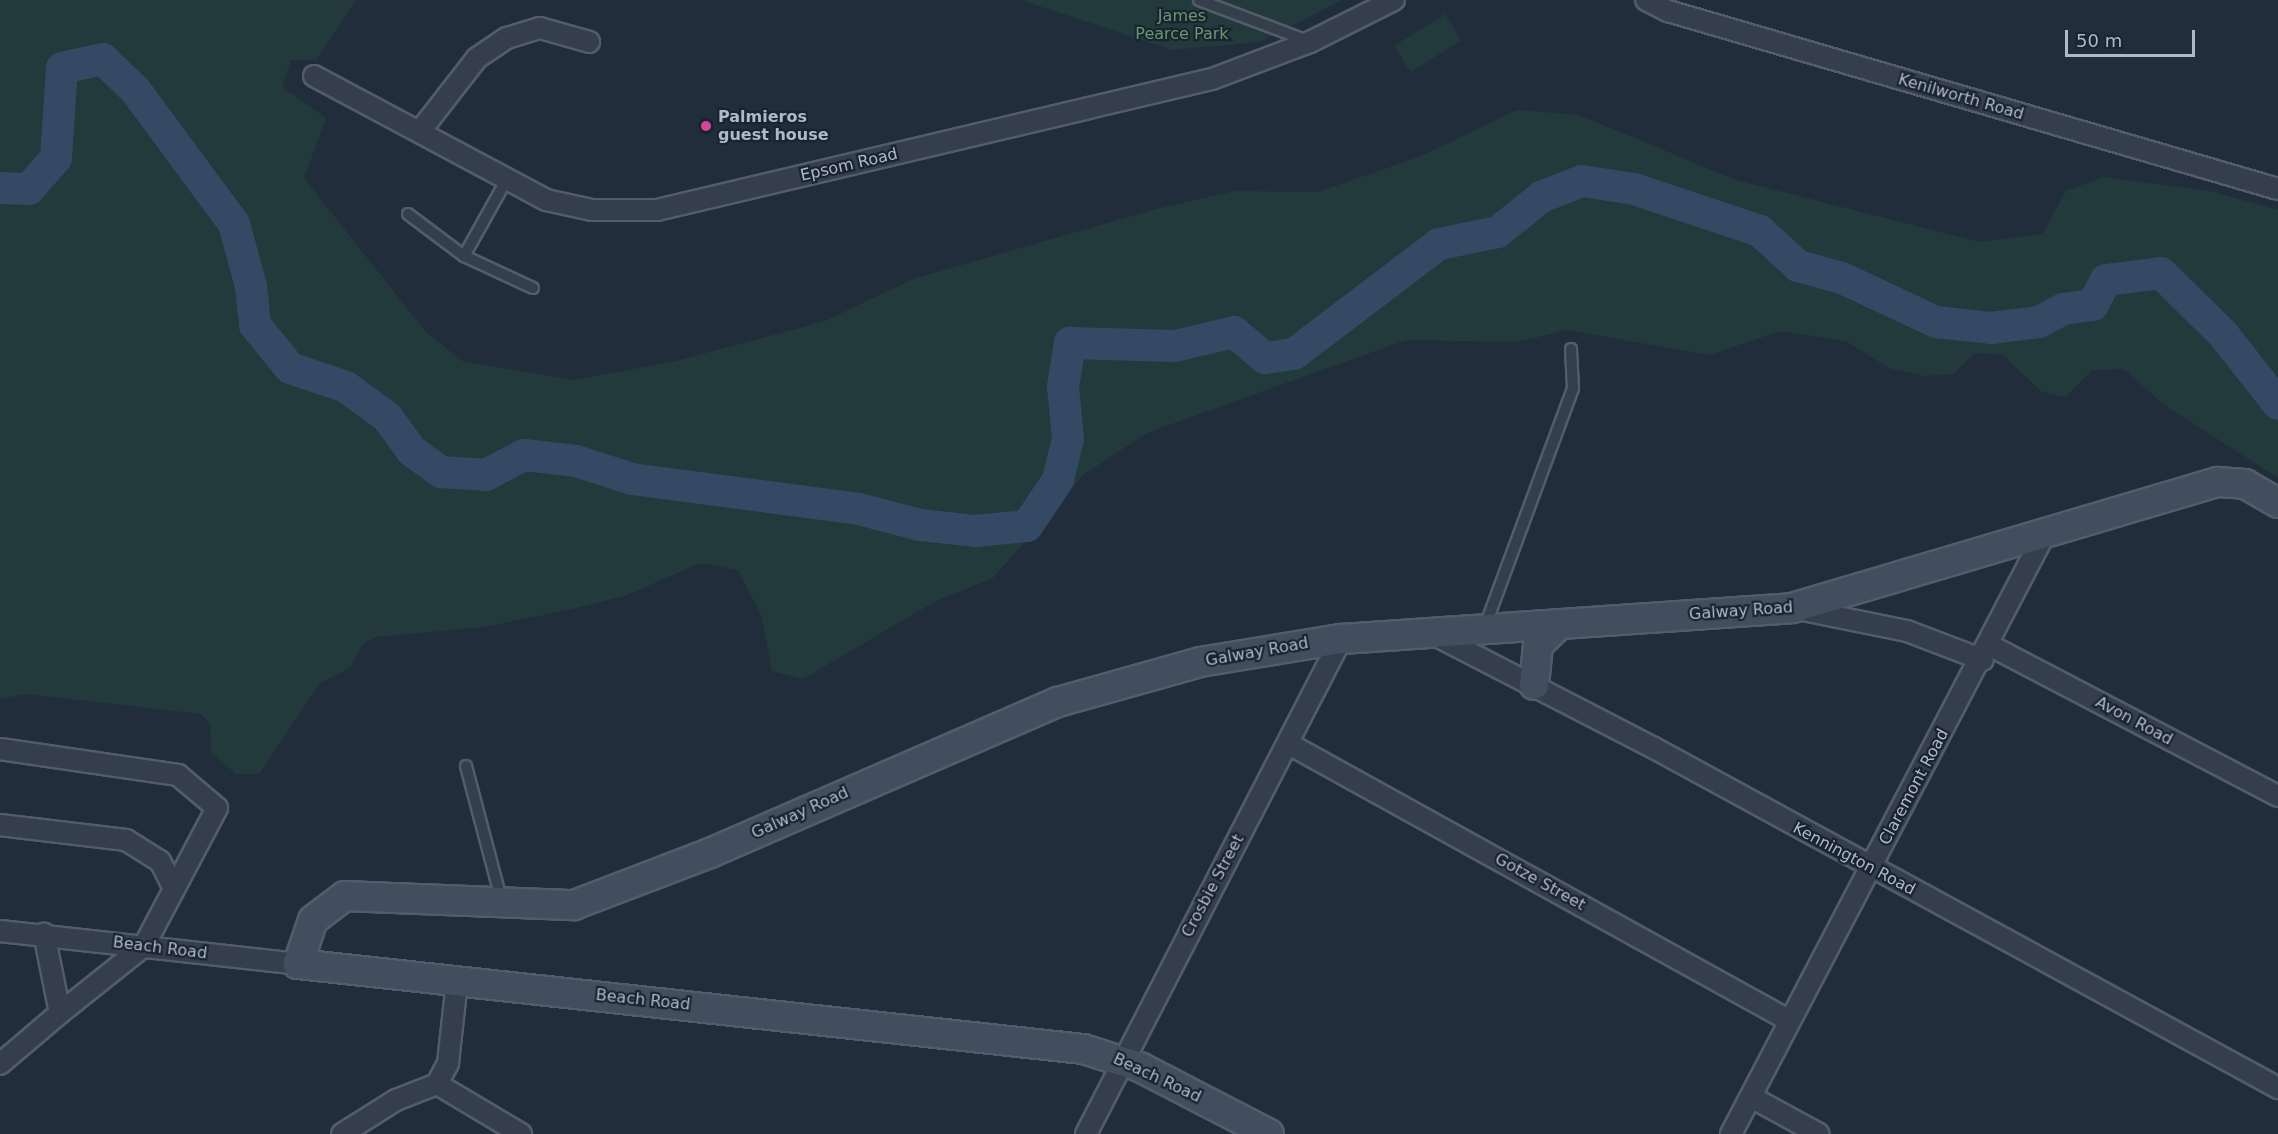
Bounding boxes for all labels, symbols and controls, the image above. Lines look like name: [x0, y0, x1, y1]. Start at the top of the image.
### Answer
park label: James Pearce Park: [1135, 6, 1229, 44]
scale bar: [2068, 18, 2198, 56]
text: 50 m: [2076, 30, 2122, 51]
street label: Kenilworth Road: [1896, 70, 2026, 124]
place label: Palmieros guest house: [718, 107, 829, 145]
marker: Palmieros guest house: [699, 119, 713, 133]
street label: Epsom Road: [799, 144, 899, 186]
street label: Galway Road: [1688, 598, 1794, 624]
street label: Galway Road: [1204, 633, 1310, 671]
street label: Avon Road: [2092, 693, 2176, 749]
street label: Claremont Road: [1875, 726, 1953, 848]
street label: Galway Road: [748, 783, 852, 843]
street label: Kennington Road: [1789, 819, 1919, 899]
street label: Crosbie Street: [1178, 831, 1248, 941]
street label: Gotze Street: [1491, 849, 1589, 915]
street label: Beach Road: [112, 933, 208, 963]
street label: Beach Road: [595, 985, 691, 1015]
street label: Beach Road: [1110, 1049, 1204, 1107]

